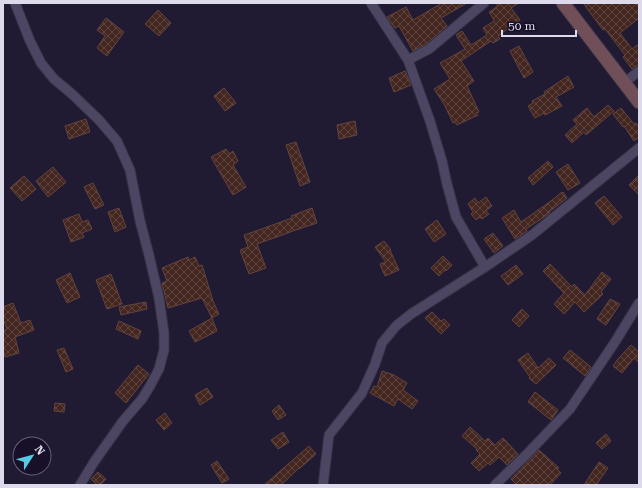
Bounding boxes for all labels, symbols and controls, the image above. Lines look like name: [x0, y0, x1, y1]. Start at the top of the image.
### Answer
scale bar: [502, 12, 576, 38]
text: 50 m: [508, 19, 535, 33]
north arrow: [12, 436, 52, 476]
text: N: [32, 443, 48, 458]

